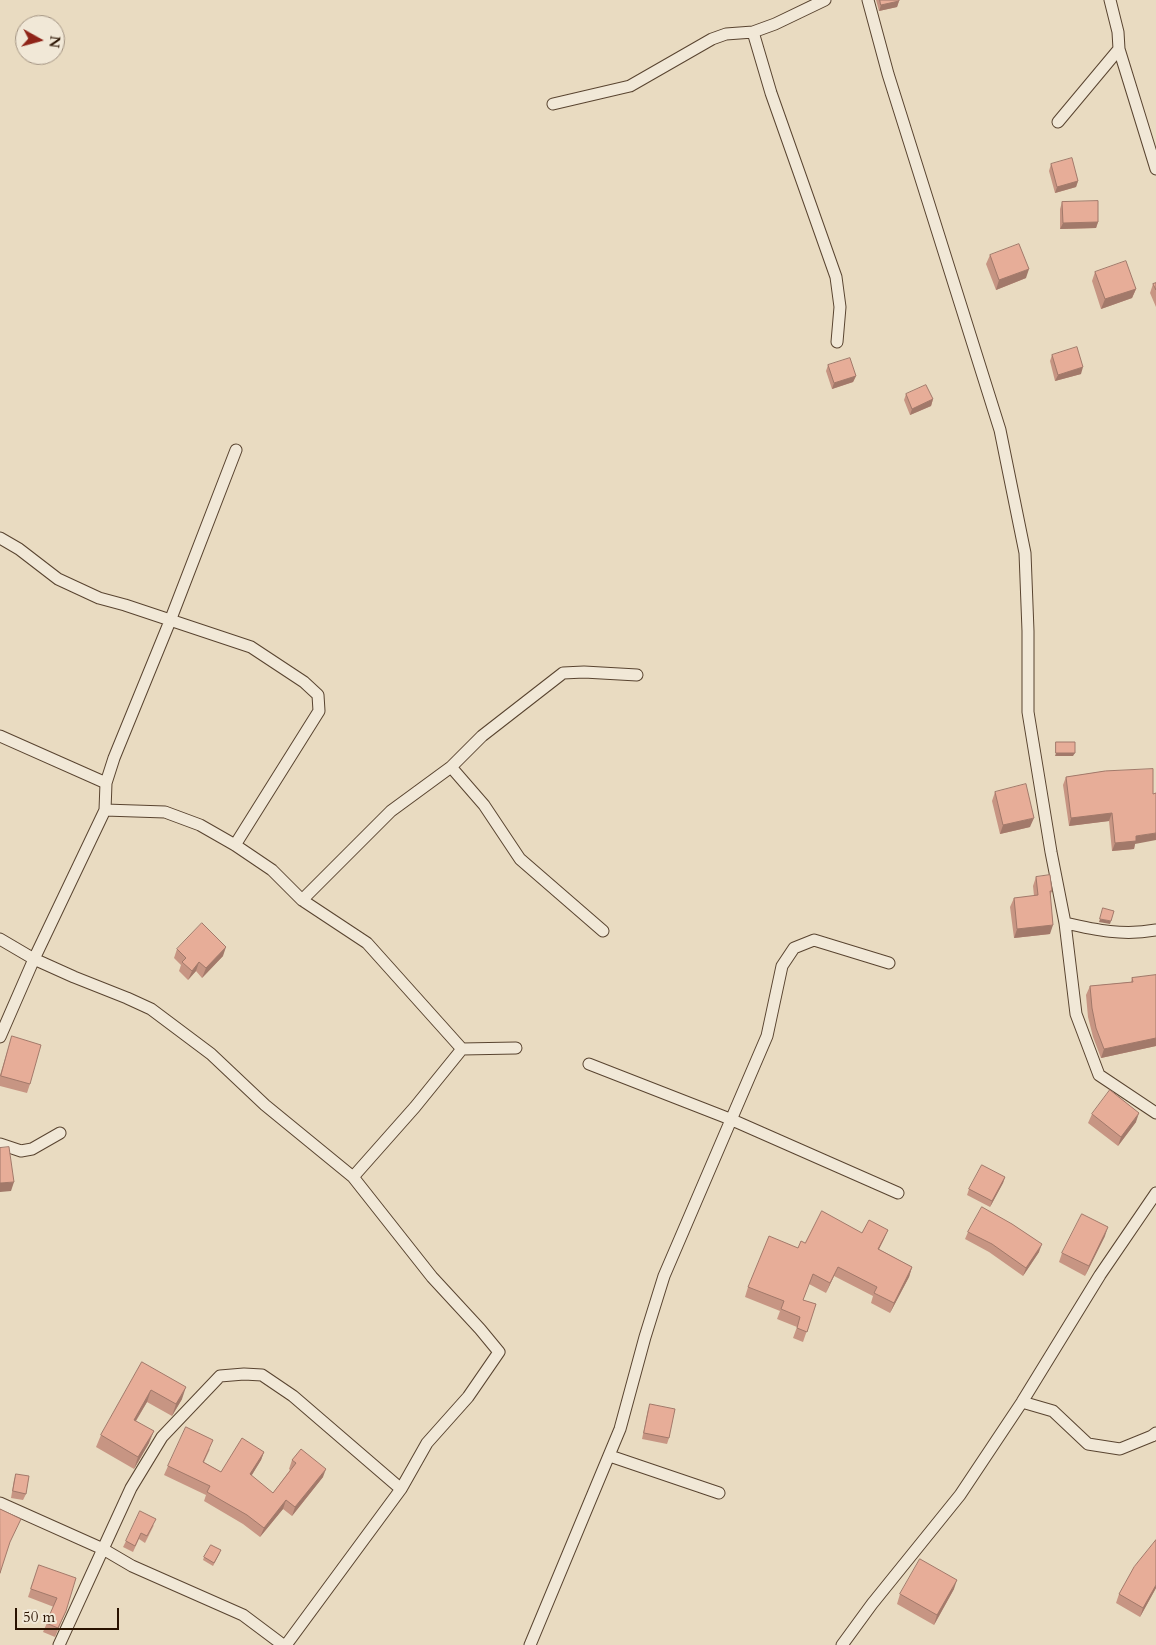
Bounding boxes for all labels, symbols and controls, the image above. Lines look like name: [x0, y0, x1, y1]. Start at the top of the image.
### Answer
north arrow: [15, 15, 65, 65]
text: N: [44, 35, 65, 49]
scale bar: [18, 1598, 121, 1630]
text: 50 m: [23, 1607, 55, 1627]

